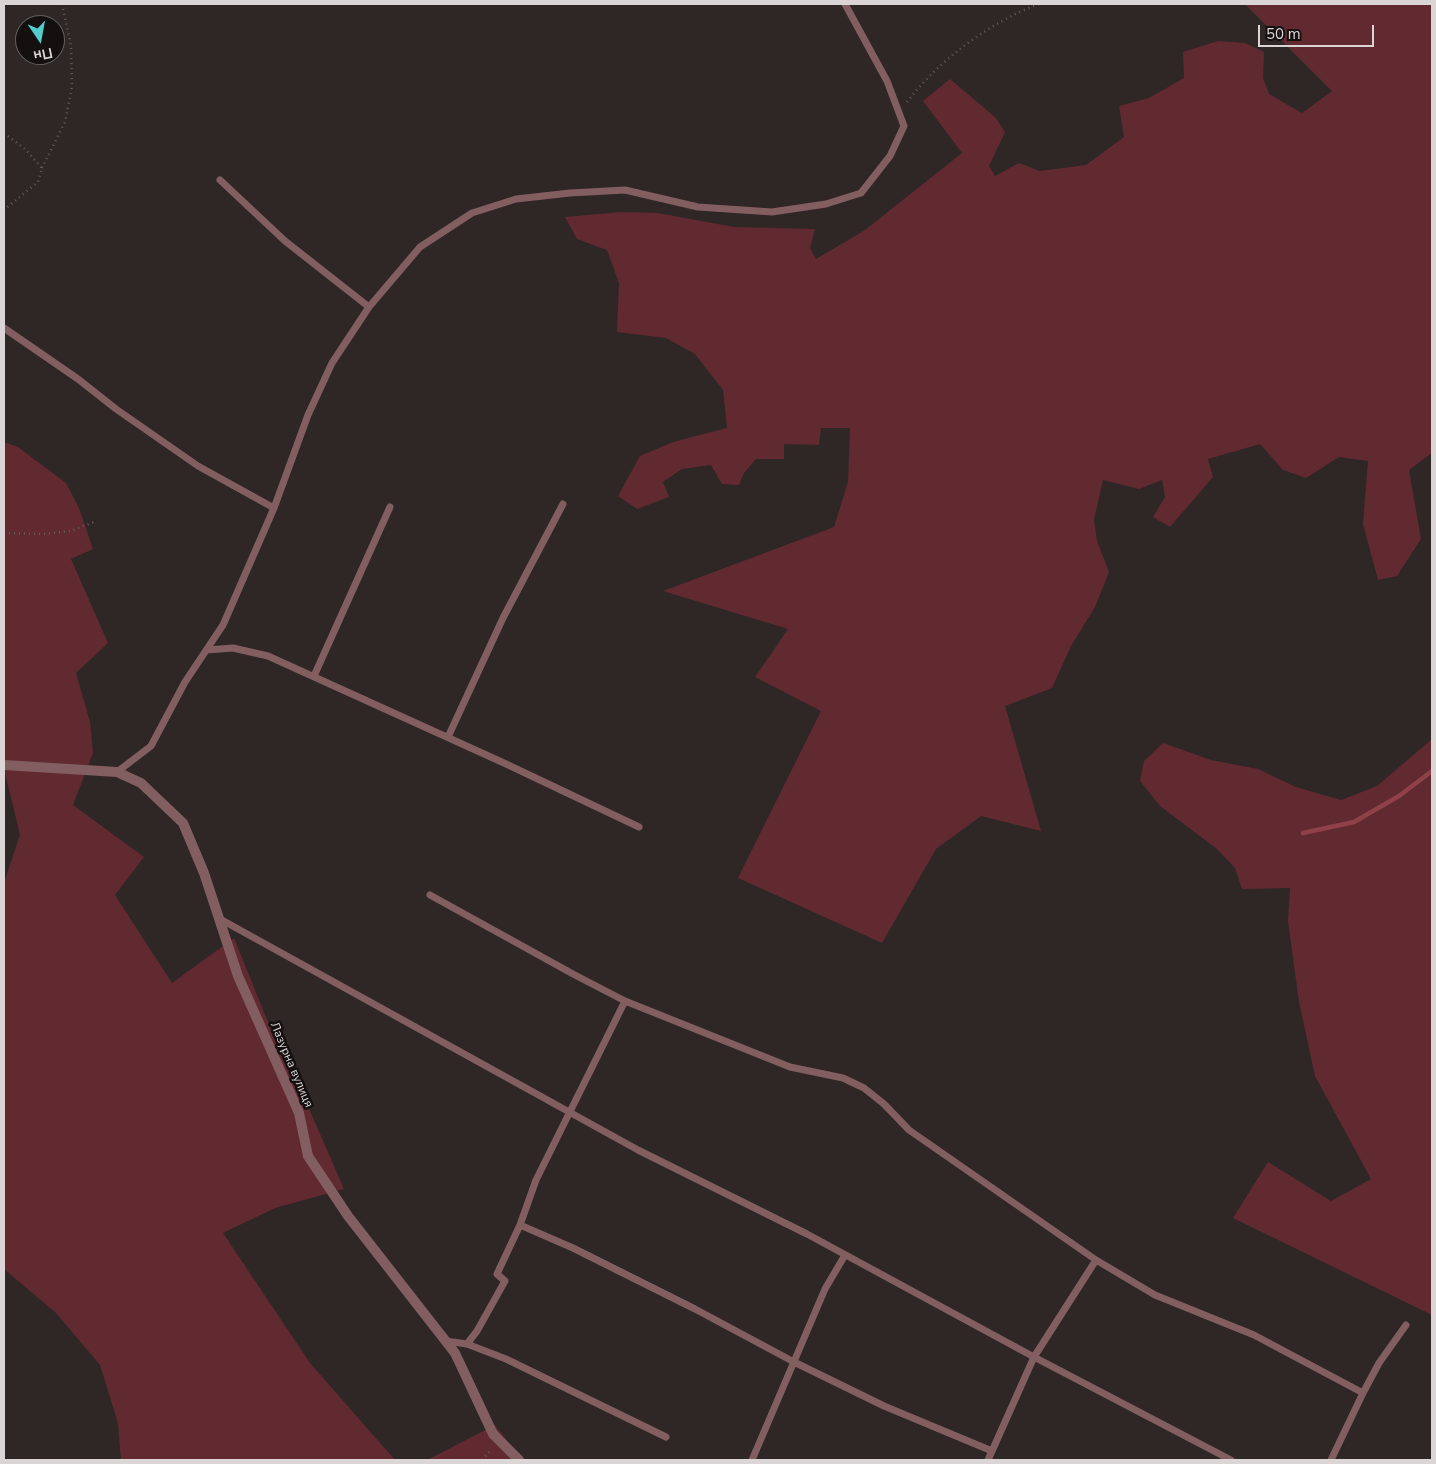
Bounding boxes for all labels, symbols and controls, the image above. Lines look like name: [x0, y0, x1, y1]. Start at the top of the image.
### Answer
north arrow: [15, 15, 65, 65]
scale bar: [1261, 15, 1377, 47]
text: 50 m: [1266, 24, 1301, 44]
text: Пн: [32, 43, 54, 65]
street label: Лазурна вулиця: [267, 1020, 315, 1110]

